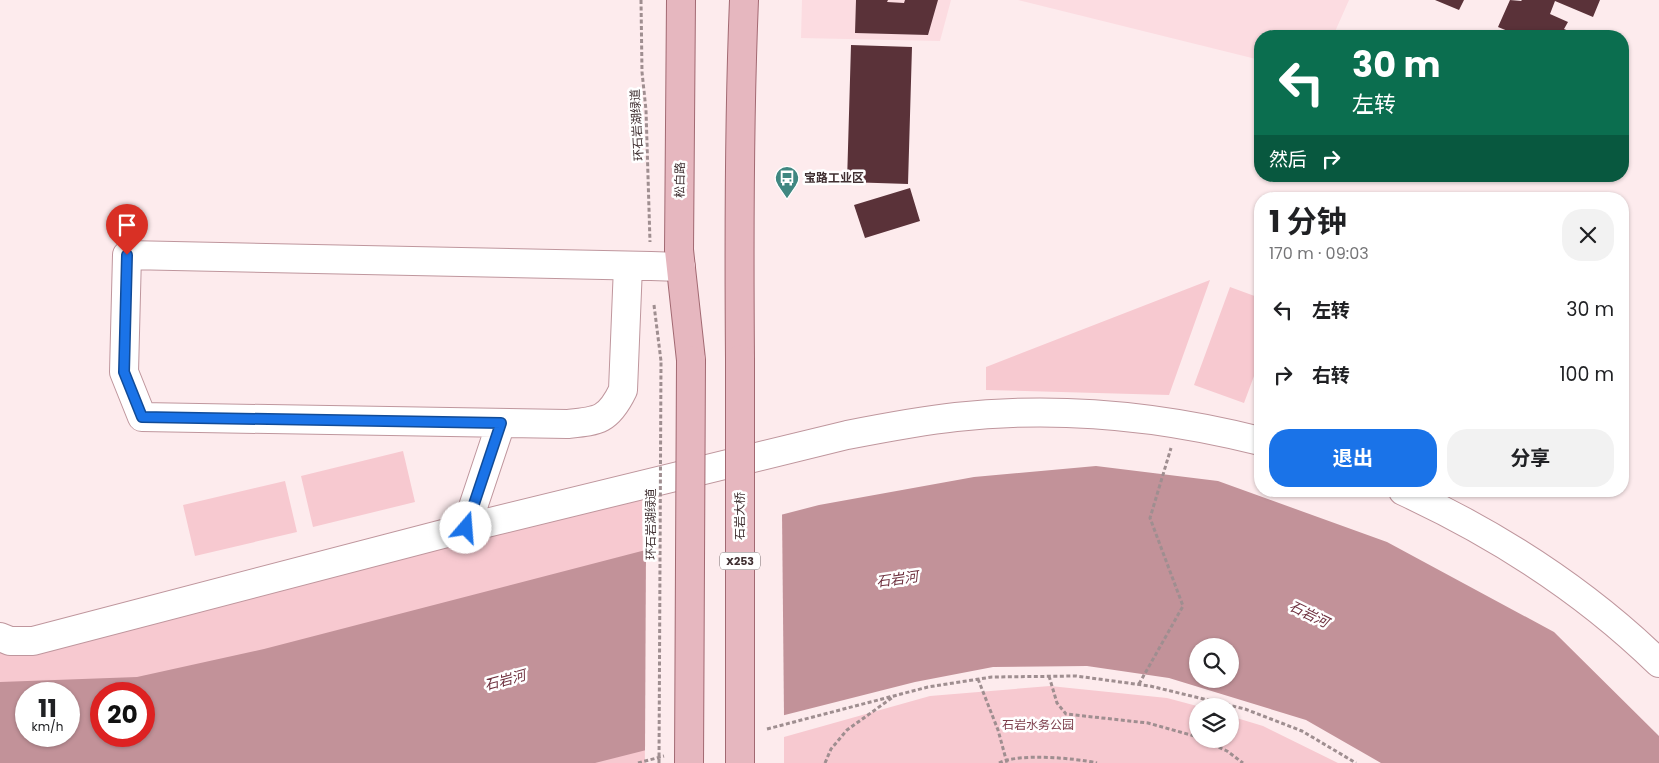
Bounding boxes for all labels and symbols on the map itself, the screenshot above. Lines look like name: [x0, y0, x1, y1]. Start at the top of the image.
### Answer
street label: 环石岩湖绿道: [626, 89, 647, 161]
street label: 松白路: [671, 162, 688, 198]
bus stop icon: 宝路工业区: [774, 165, 800, 199]
place label: 宝路工业区: [804, 169, 864, 186]
pin: [106, 204, 148, 255]
street label: 环石岩湖绿道: [642, 488, 659, 560]
street label: 石岩大桥: [731, 492, 748, 540]
position arrow: [439, 501, 491, 553]
road number: X253: [720, 552, 760, 570]
water label: 石岩河: [875, 566, 922, 592]
water label: 石岩河: [1286, 596, 1335, 634]
water label: 石岩河: [482, 664, 531, 695]
speed limit sign: 20: [90, 682, 155, 747]
park label: 石岩水务公园: [1002, 716, 1074, 733]

